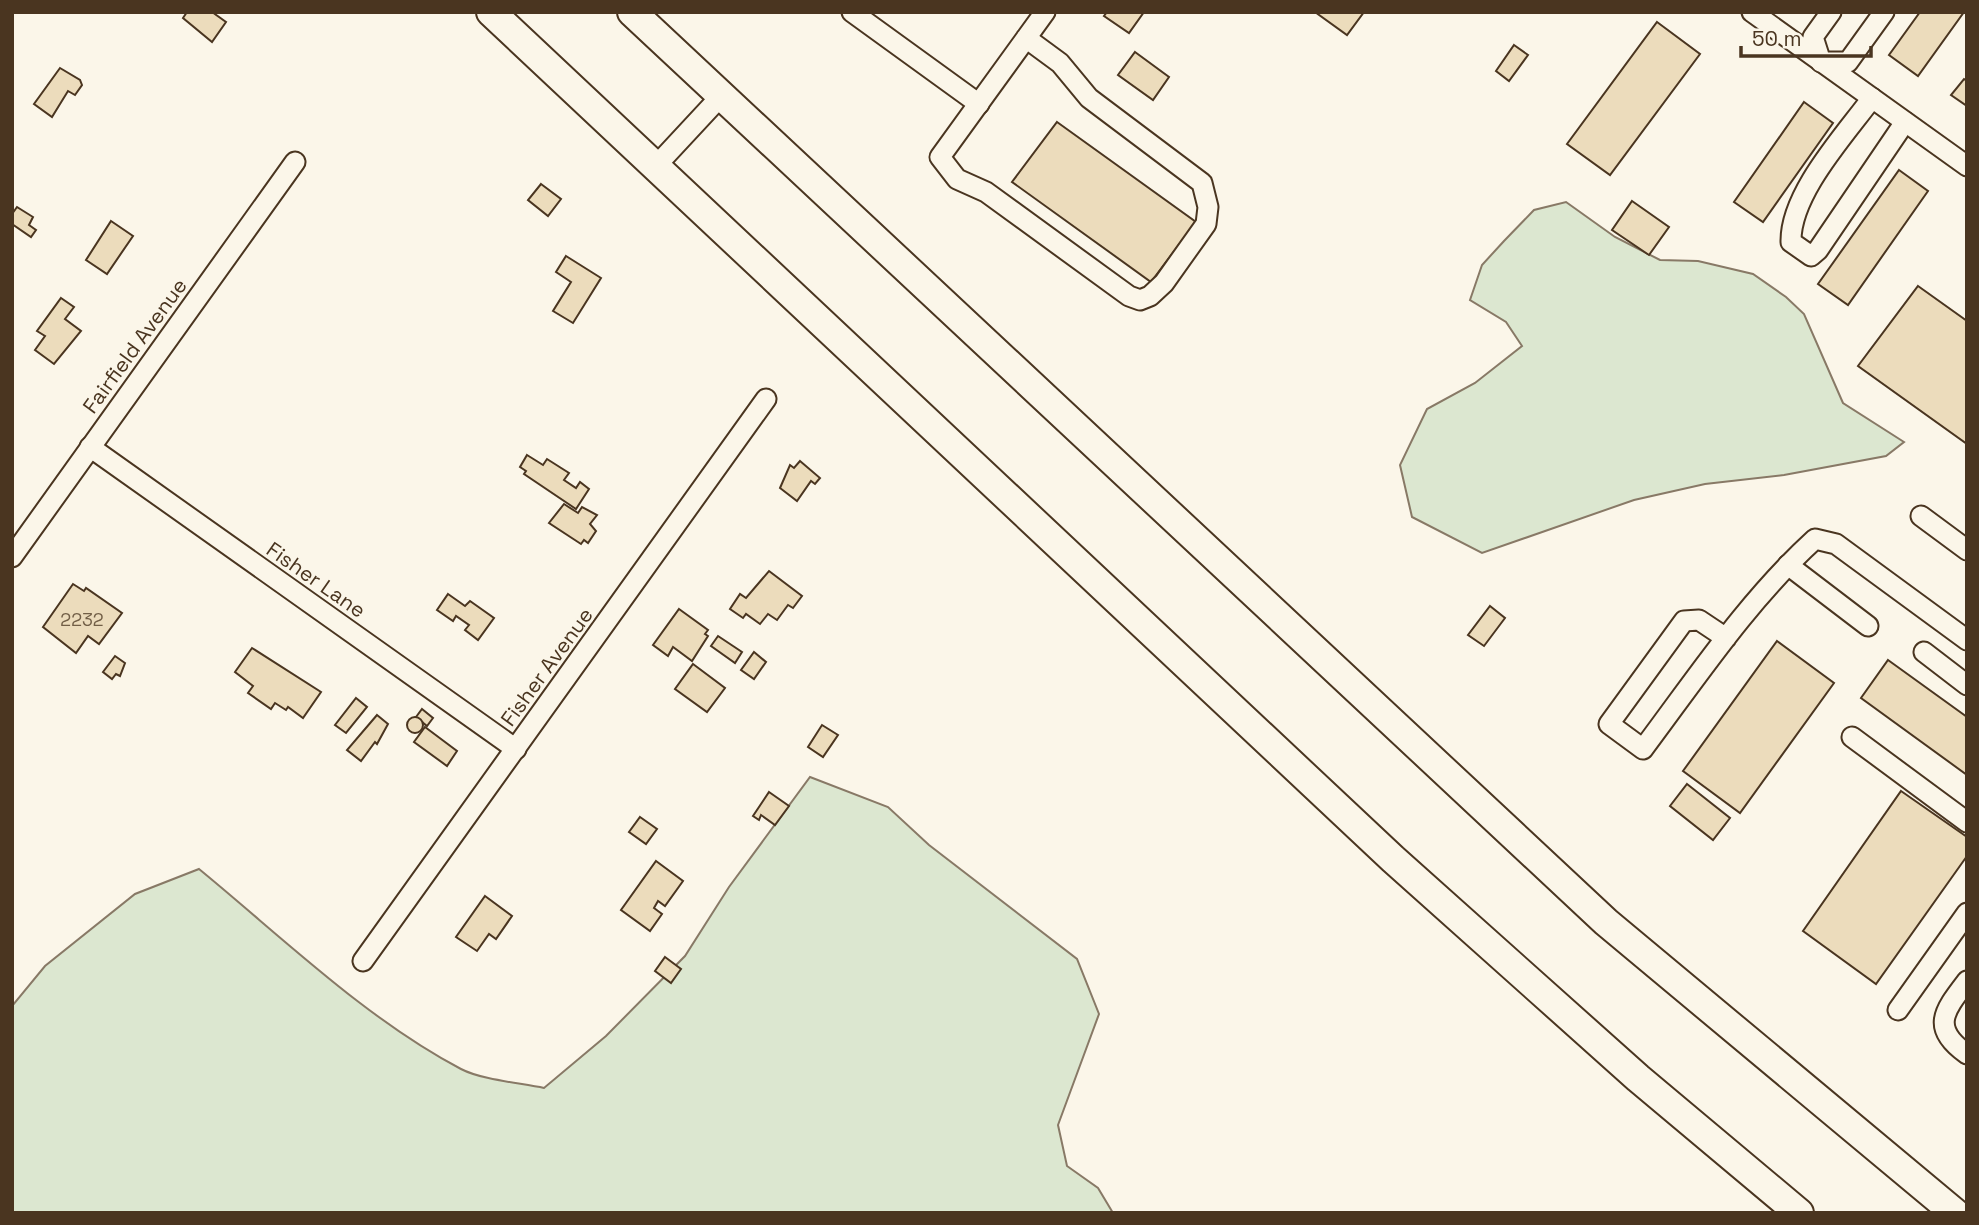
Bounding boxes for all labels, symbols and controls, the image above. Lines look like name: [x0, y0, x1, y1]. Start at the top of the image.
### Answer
scale bar: [1741, 14, 1870, 58]
text: 50 m: [1752, 25, 1802, 52]
street label: Fairfield Avenue: [76, 273, 193, 419]
street label: Fisher Lane: [261, 536, 371, 624]
street label: Fisher Avenue: [495, 602, 599, 731]
house number: 2232: [60, 608, 104, 631]

